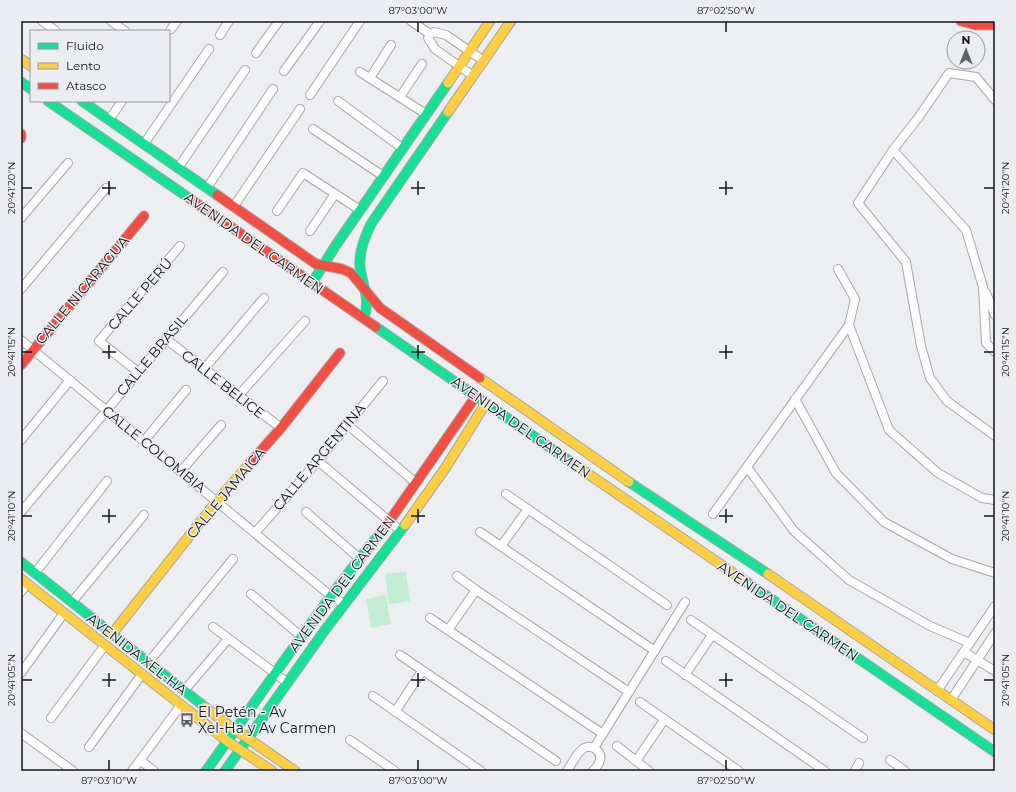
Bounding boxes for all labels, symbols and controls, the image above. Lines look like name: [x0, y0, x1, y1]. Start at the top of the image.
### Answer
text: 87°03'00"W: [389, 4, 447, 17]
text: 87°02'50"W: [697, 4, 755, 17]
legend: [30, 30, 170, 102]
north arrow: [946, 30, 986, 70]
text: N: [962, 33, 970, 47]
text: Fluido: [66, 38, 104, 53]
text: Lento: [66, 58, 101, 73]
text: Atasco: [66, 78, 106, 93]
text: 20°41'20"N: [5, 162, 18, 214]
text: 20°41'20"N: [999, 162, 1012, 214]
street label: AVENIDA DEL CARMEN: [181, 188, 327, 298]
street label: CALLE NICARAGUA: [31, 231, 133, 348]
street label: CALLE PERÚ: [104, 254, 176, 334]
street label: CALLE BRASIL: [113, 310, 192, 399]
text: 20°41'15"N: [5, 327, 18, 377]
text: 20°41'15"N: [999, 327, 1012, 377]
street label: CALLE BELICE: [178, 346, 268, 422]
street label: AVENIDA DEL CARMEN: [448, 372, 594, 482]
street label: CALLE ARGENTINA: [269, 399, 370, 514]
street label: CALLE COLOMBIA: [98, 402, 210, 497]
street label: CALLE JAMAICA: [183, 443, 270, 542]
text: 20°41'10"N: [5, 491, 18, 541]
text: 20°41'10"N: [999, 491, 1012, 541]
street label: AVENIDA DEL CARMEN: [285, 512, 399, 656]
street label: AVENIDA DEL CARMEN: [714, 557, 862, 665]
street label: AVENIDA XEL-HA: [83, 609, 191, 699]
text: 20°41'05"N: [5, 654, 18, 706]
text: 20°41'05"N: [999, 654, 1012, 706]
place label: El Petén - Av Xel-Ha y Av Carmen: [198, 703, 336, 737]
bus stop icon: El Petén - Av Xel-Ha y Av Carmen: [179, 712, 195, 728]
text: 87°03'10"W: [81, 774, 137, 787]
text: 87°03'00"W: [389, 774, 447, 787]
text: 87°02'50"W: [697, 774, 755, 787]

